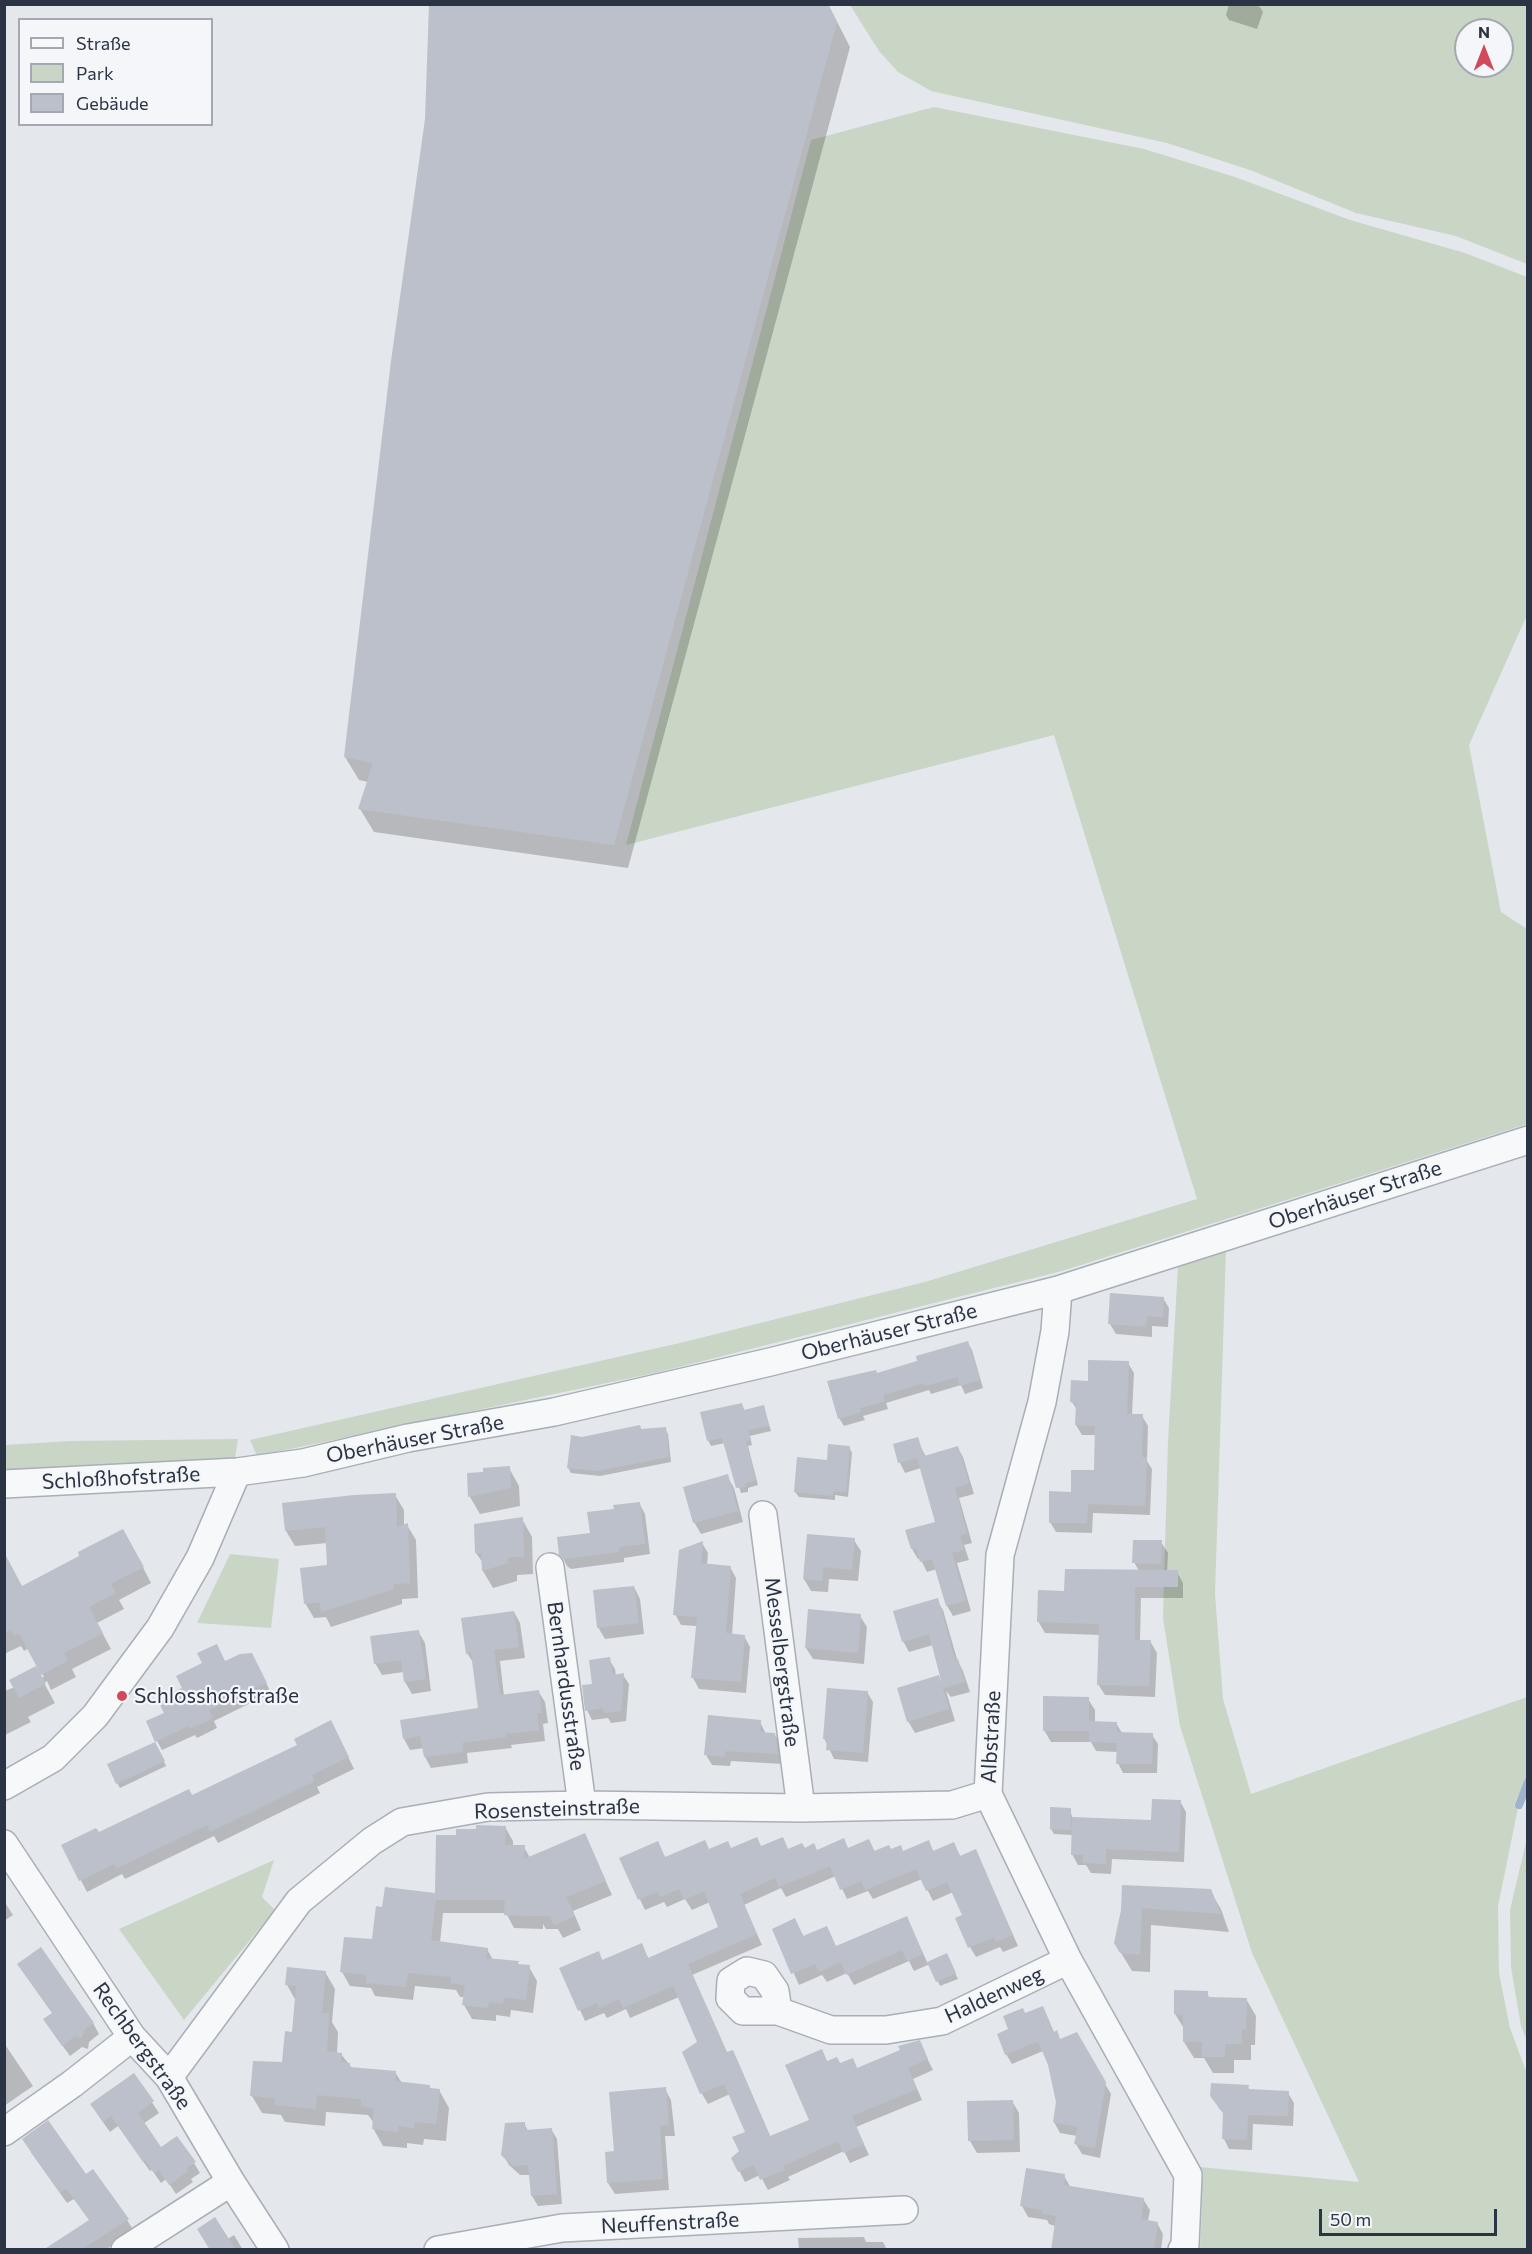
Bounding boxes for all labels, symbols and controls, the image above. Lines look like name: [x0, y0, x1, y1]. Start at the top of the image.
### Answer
legend: [18, 18, 213, 126]
north arrow: [1454, 18, 1514, 78]
text: N: [1478, 22, 1490, 41]
text: Straße: [76, 32, 131, 54]
text: Park: [76, 62, 114, 84]
text: Gebäude: [76, 92, 149, 114]
street label: Oberhäuser Straße: [1265, 1155, 1445, 1235]
street label: Oberhäuser Straße: [798, 1298, 980, 1366]
street label: Oberhäuser Straße: [324, 1409, 506, 1469]
street label: Schloßhofstraße: [41, 1461, 201, 1495]
street label: Messelbergstraße: [759, 1576, 805, 1748]
street label: Bernhardusstraße: [542, 1600, 590, 1772]
place label: Schlosshofstraße: [134, 1683, 299, 1709]
marker: Schlosshofstraße: [115, 1689, 129, 1703]
street label: Albstraße: [976, 1690, 1006, 1784]
street label: Rosensteinstraße: [474, 1794, 640, 1824]
street label: Haldenweg: [941, 1961, 1047, 2029]
street label: Rechbergstraße: [87, 1977, 197, 2115]
scale bar: [1322, 2197, 1500, 2235]
street label: Neuffenstraße: [600, 2207, 740, 2239]
text: 50 m: [1330, 2208, 1371, 2230]

